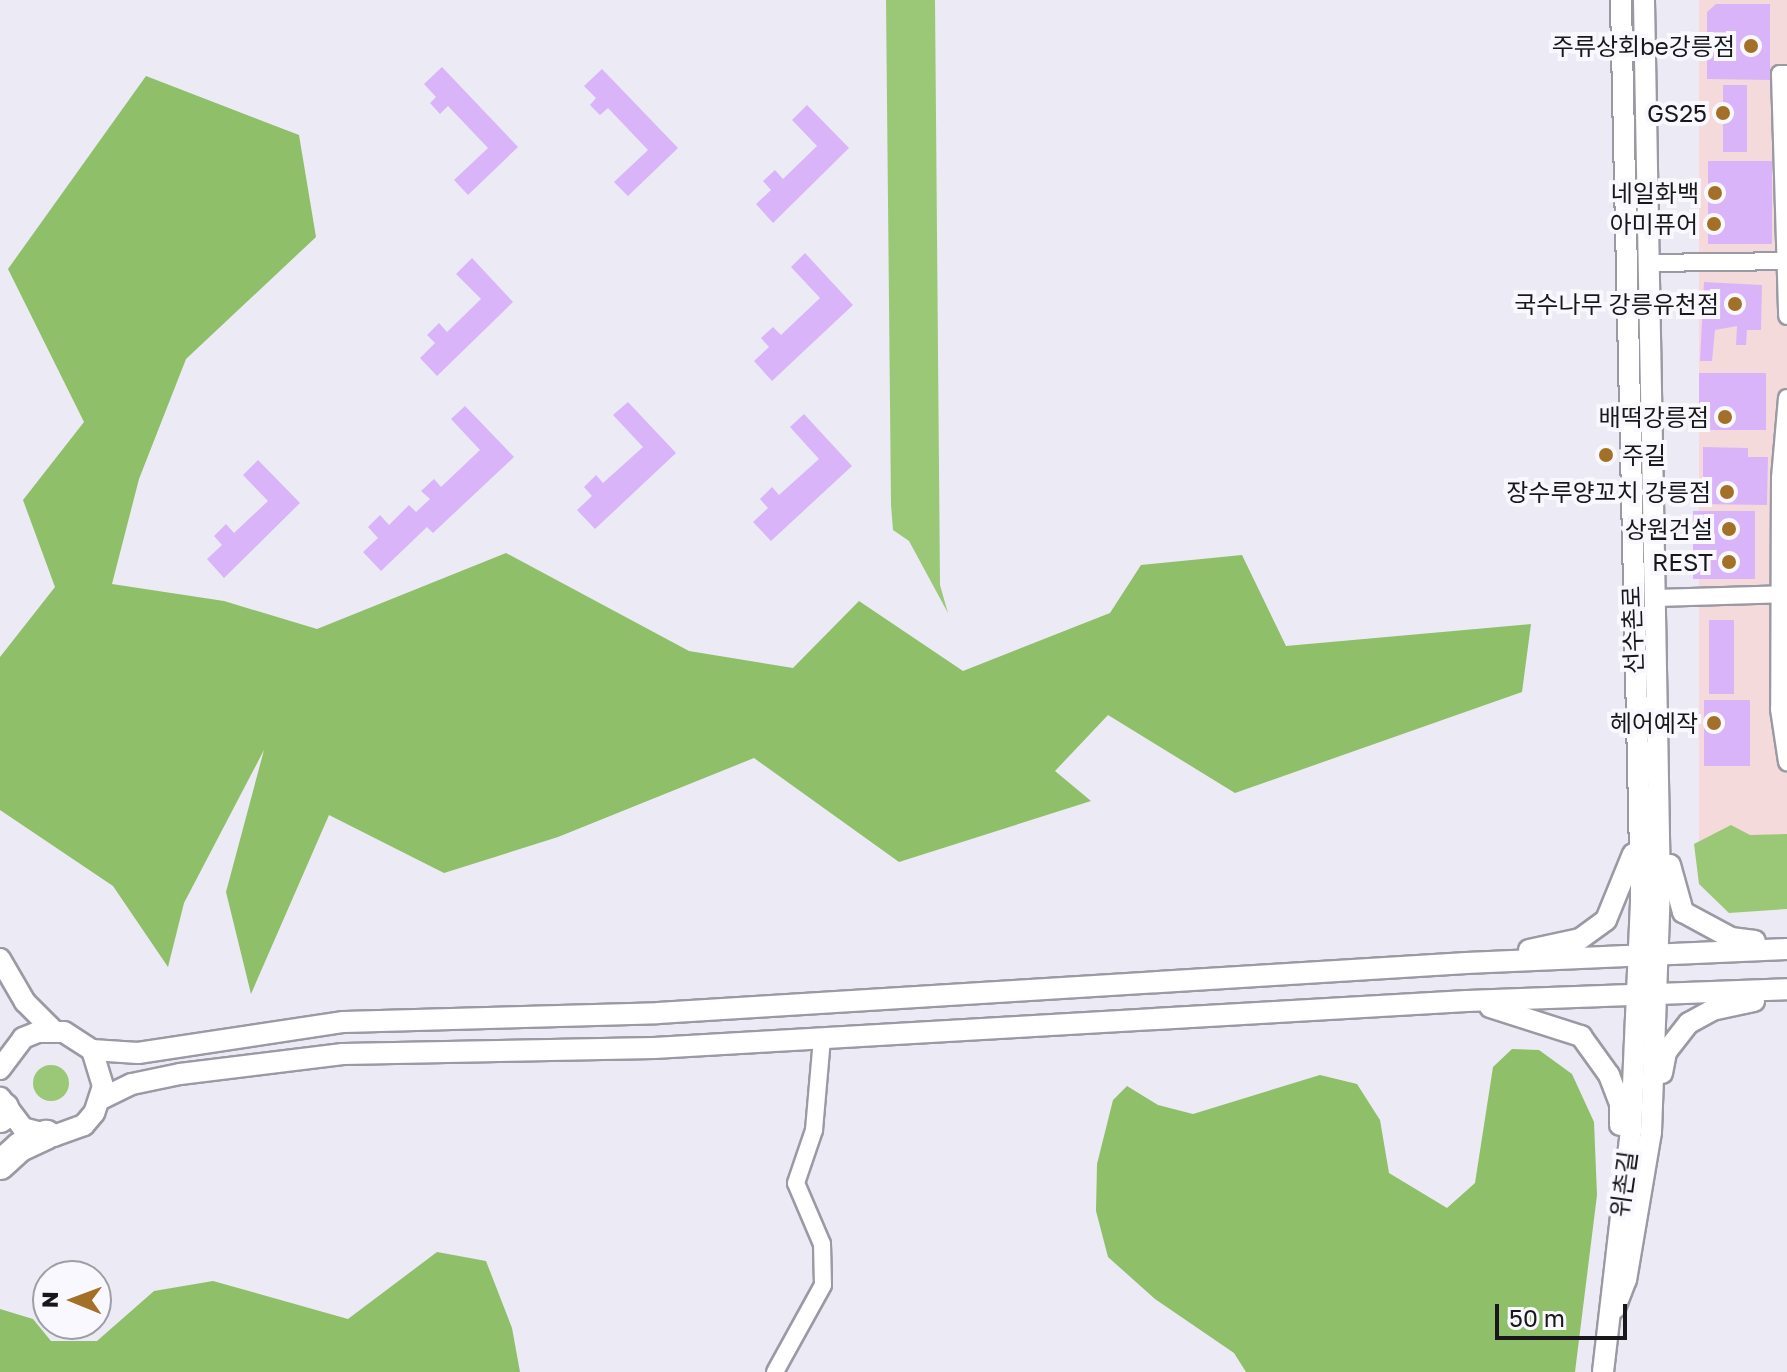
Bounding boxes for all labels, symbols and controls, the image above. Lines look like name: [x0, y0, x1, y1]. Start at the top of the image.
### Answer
place label: 주류상회be강릉점: [1552, 32, 1735, 60]
marker: 주류상회be강릉점: [1742, 37, 1760, 55]
place label: GS25: [1647, 99, 1707, 127]
marker: GS25: [1714, 104, 1732, 122]
place label: 네일화백: [1611, 179, 1699, 207]
marker: 네일화백: [1706, 184, 1724, 202]
place label: 아미퓨어: [1610, 210, 1698, 238]
marker: 아미퓨어: [1705, 215, 1723, 233]
place label: 국수나무 강릉유천점: [1514, 290, 1719, 318]
marker: 국수나무 강릉유천점: [1726, 295, 1744, 313]
place label: 배떡강릉점: [1599, 403, 1709, 431]
marker: 배떡강릉점: [1716, 408, 1734, 426]
place label: 주길: [1622, 441, 1666, 469]
marker: 주길: [1597, 446, 1615, 464]
place label: 장수루양꼬치 강릉점: [1506, 478, 1711, 506]
marker: 장수루양꼬치 강릉점: [1718, 483, 1736, 501]
place label: 상원건설: [1625, 515, 1713, 543]
marker: 상원건설: [1720, 520, 1738, 538]
place label: REST: [1652, 548, 1713, 576]
marker: REST: [1720, 553, 1738, 571]
street label: 선수촌로: [1616, 585, 1648, 675]
place label: 헤어예작: [1610, 709, 1698, 737]
marker: 헤어예작: [1705, 714, 1723, 732]
street label: 위촌길: [1604, 1149, 1642, 1219]
north arrow: [32, 1260, 112, 1340]
scale bar: [1499, 1288, 1631, 1338]
text: N: [36, 1291, 63, 1308]
text: 50 m: [1509, 1303, 1565, 1332]

